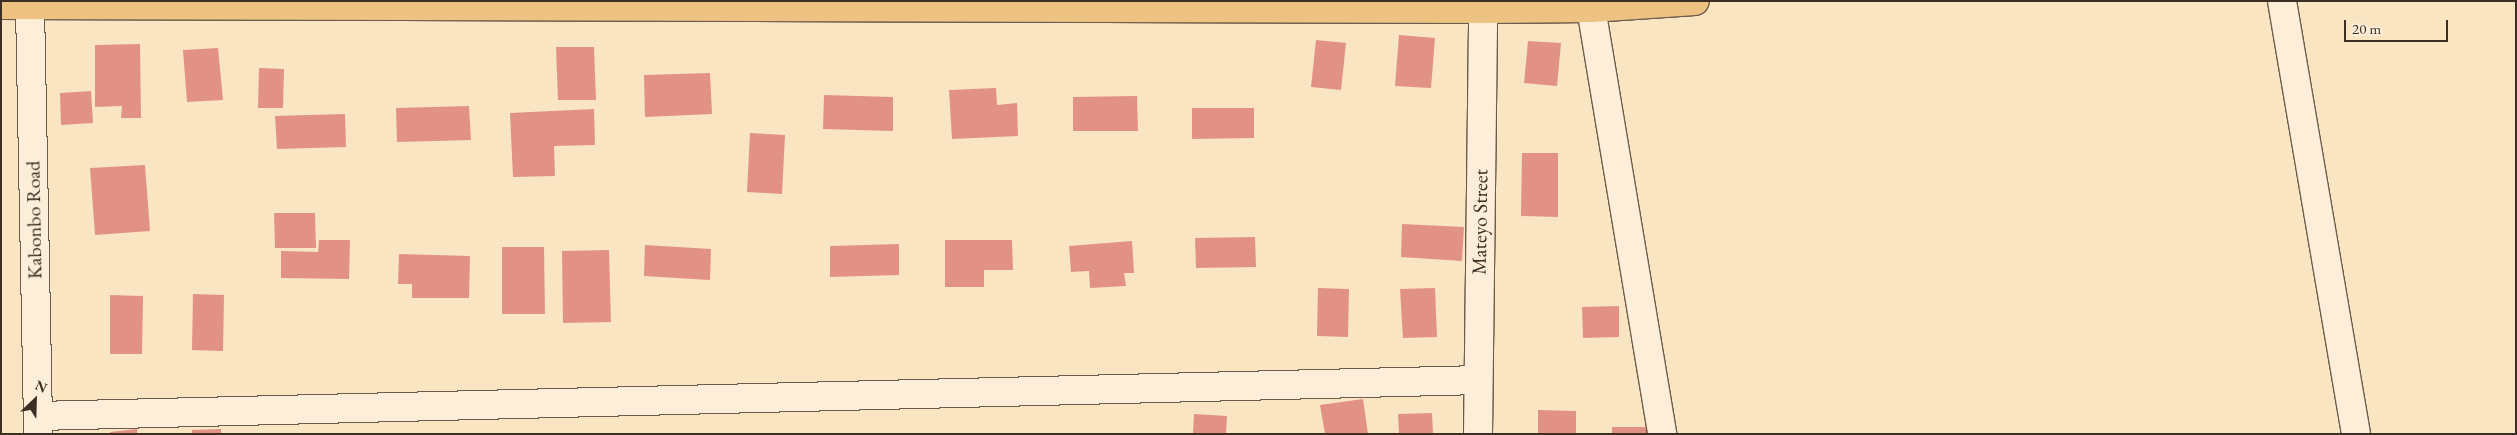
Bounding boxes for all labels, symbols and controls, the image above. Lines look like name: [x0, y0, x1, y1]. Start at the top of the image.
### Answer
scale bar: [2347, 10, 2451, 42]
text: 20 m: [2352, 19, 2381, 38]
street label: Kabonbo Road: [21, 161, 47, 279]
street label: Mateyo Street: [1467, 169, 1493, 275]
north arrow: [10, 375, 60, 425]
text: N: [32, 376, 50, 397]

